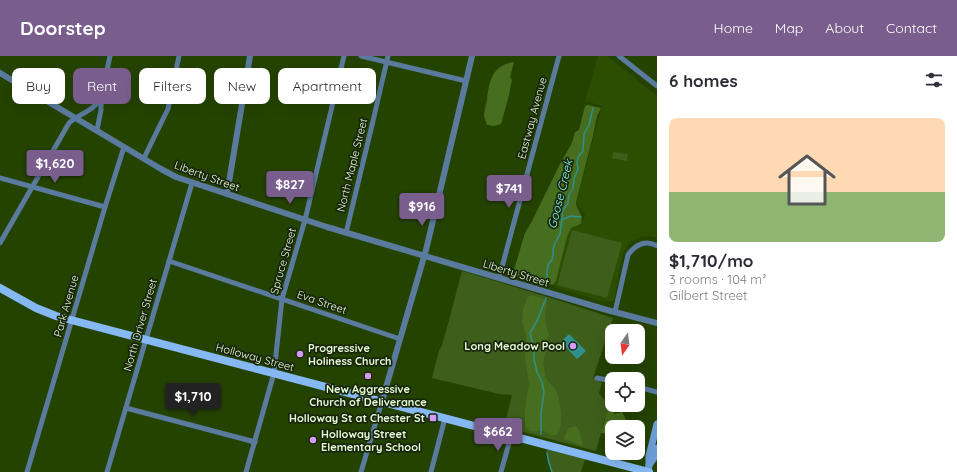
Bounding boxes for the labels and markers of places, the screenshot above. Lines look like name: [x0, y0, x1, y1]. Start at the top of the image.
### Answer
pin: $1,620: [22, 150, 88, 184]
pin: $827: [266, 171, 314, 205]
pin: $741: [485, 175, 533, 209]
pin: $916: [398, 193, 446, 227]
place label: Long Meadow Pool: [464, 339, 565, 353]
place label: Progressive Holiness Church: [308, 341, 392, 368]
marker: Long Meadow Pool: [568, 341, 578, 351]
marker: Progressive Holiness Church: [295, 349, 305, 359]
marker: New Aggressive Church of Deliverance: [363, 371, 373, 381]
place label: New Aggressive Church of Deliverance: [309, 382, 427, 409]
pin: $1,710: [160, 383, 226, 417]
place label: Holloway St at Chester St: [289, 411, 425, 425]
marker: Holloway St at Chester St: [428, 413, 438, 423]
pin: $662: [474, 418, 522, 452]
place label: Holloway Street Elementary School: [321, 427, 421, 454]
marker: Holloway Street Elementary School: [308, 435, 318, 445]

